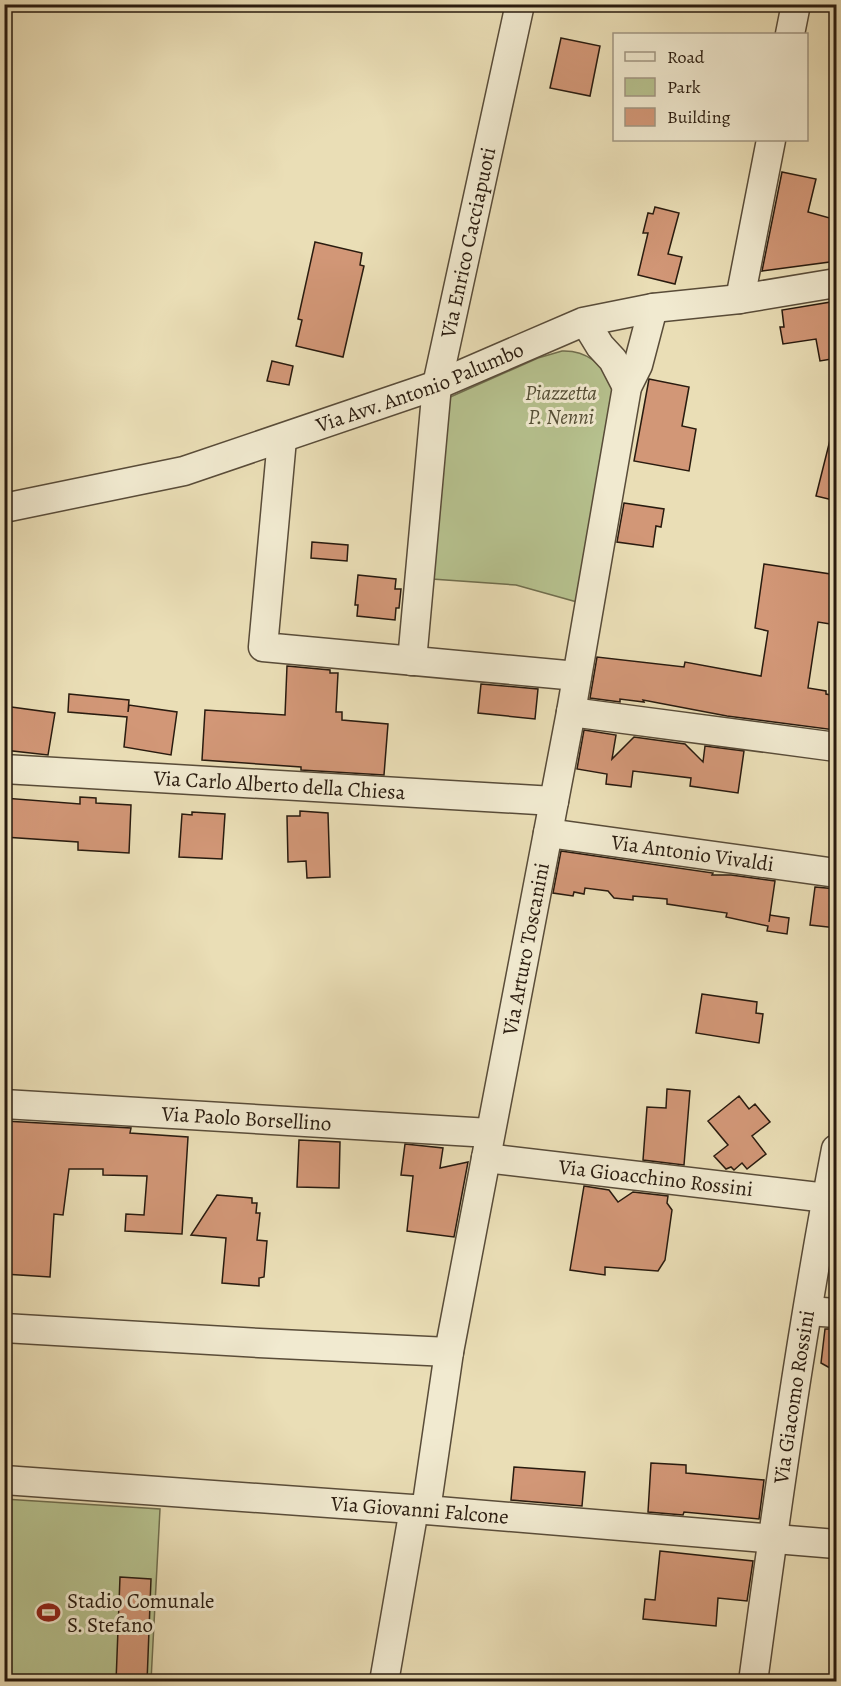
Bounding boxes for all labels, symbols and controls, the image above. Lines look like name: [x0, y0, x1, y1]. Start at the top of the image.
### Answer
legend: [613, 33, 808, 141]
text: Road: [667, 45, 705, 69]
text: Park: [667, 75, 701, 99]
text: Building: [667, 105, 731, 129]
street label: Via Enrico Cacciapuoti: [433, 144, 502, 341]
street label: Via Avv. Antonio Palumbo: [311, 335, 528, 439]
park label: Piazzetta P. Nenni: [525, 379, 597, 431]
street label: Via Carlo Alberto della Chiesa: [152, 764, 406, 806]
street label: Via Antonio Vivaldi: [609, 828, 776, 878]
street label: Via Arturo Toscanini: [495, 860, 556, 1039]
street label: Via Paolo Borsellino: [160, 1099, 332, 1138]
street label: Via Gioacchino Rossini: [556, 1153, 755, 1203]
street label: Via Giacomo Rossini: [767, 1308, 821, 1487]
street label: Via Giovanni Falcone: [329, 1489, 510, 1531]
place label: Stadio Comunale S. Stefano: [67, 1587, 215, 1639]
sports icon: Stadio Comunale S. Stefano: [36, 1600, 62, 1626]

